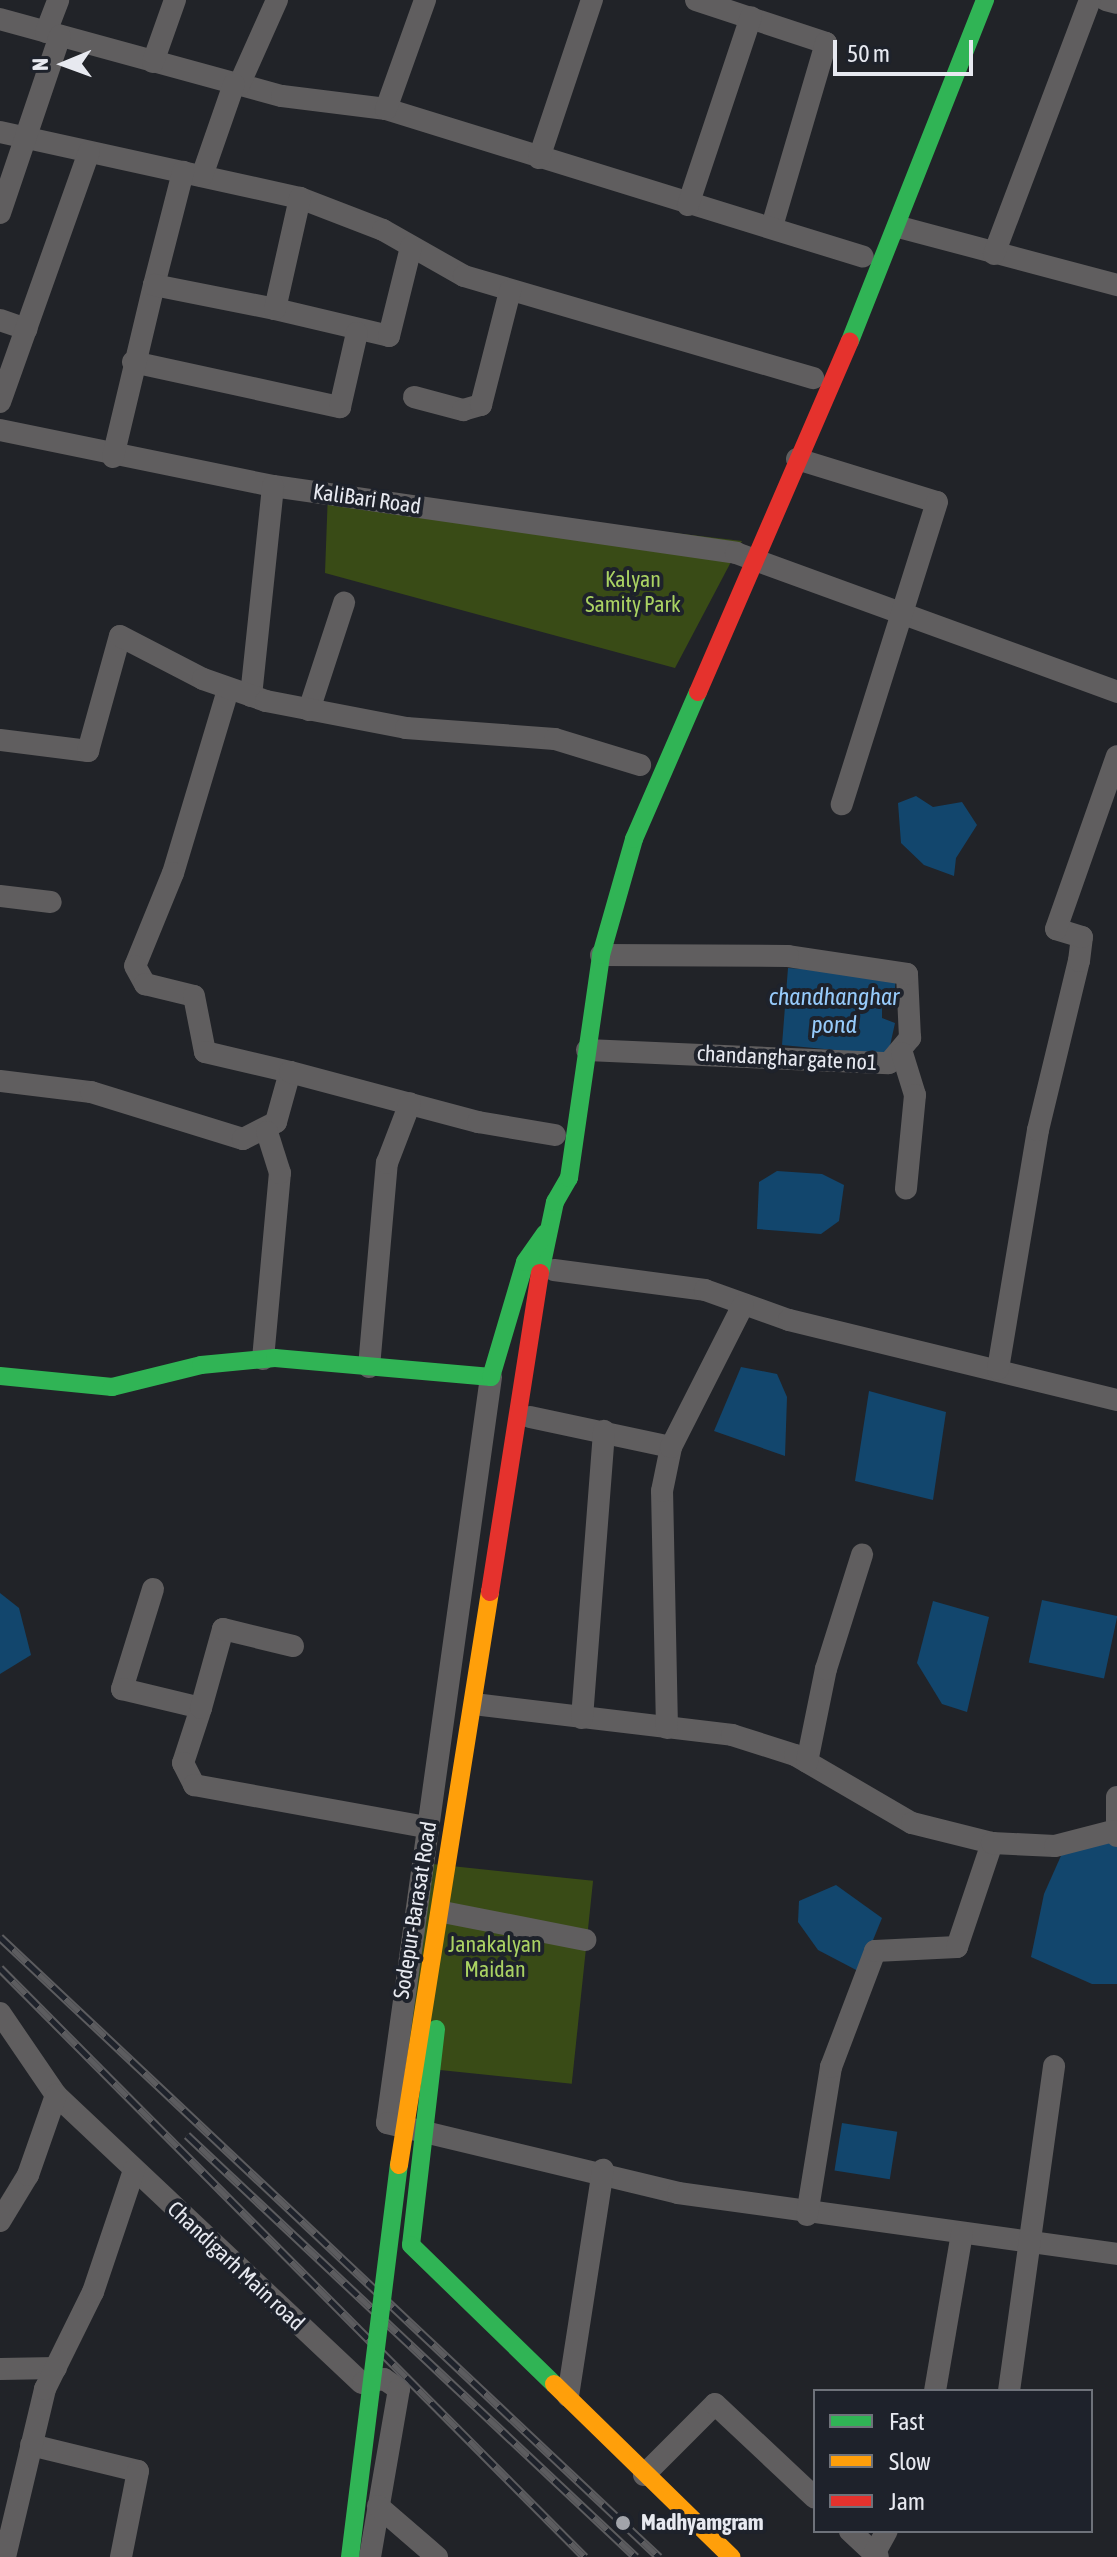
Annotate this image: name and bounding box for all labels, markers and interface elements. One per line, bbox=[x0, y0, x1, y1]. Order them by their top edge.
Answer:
north arrow bbox=[24, 24, 104, 104]
scale bar bbox=[837, 24, 977, 74]
text: 50 m bbox=[847, 40, 890, 67]
text: N bbox=[27, 58, 53, 71]
street label: KaliBari Road bbox=[311, 478, 423, 520]
park label: Kalyan Samity Park bbox=[585, 566, 681, 618]
water label: chandhanghar pond bbox=[769, 983, 899, 1039]
street label: chandanghar gate no1 bbox=[696, 1040, 878, 1076]
street label: Sodepur-Barasat Road bbox=[388, 1819, 442, 2001]
park label: Janakalyan Maidan bbox=[448, 1931, 542, 1982]
street label: Chandigarh Main road bbox=[162, 2196, 310, 2336]
legend bbox=[813, 2389, 1093, 2533]
text: Fast bbox=[889, 2408, 925, 2435]
text: Slow bbox=[889, 2448, 931, 2475]
text: Jam bbox=[889, 2488, 925, 2515]
place label: Madhyamgram bbox=[641, 2510, 764, 2536]
marker: Madhyamgram bbox=[612, 2512, 634, 2534]

